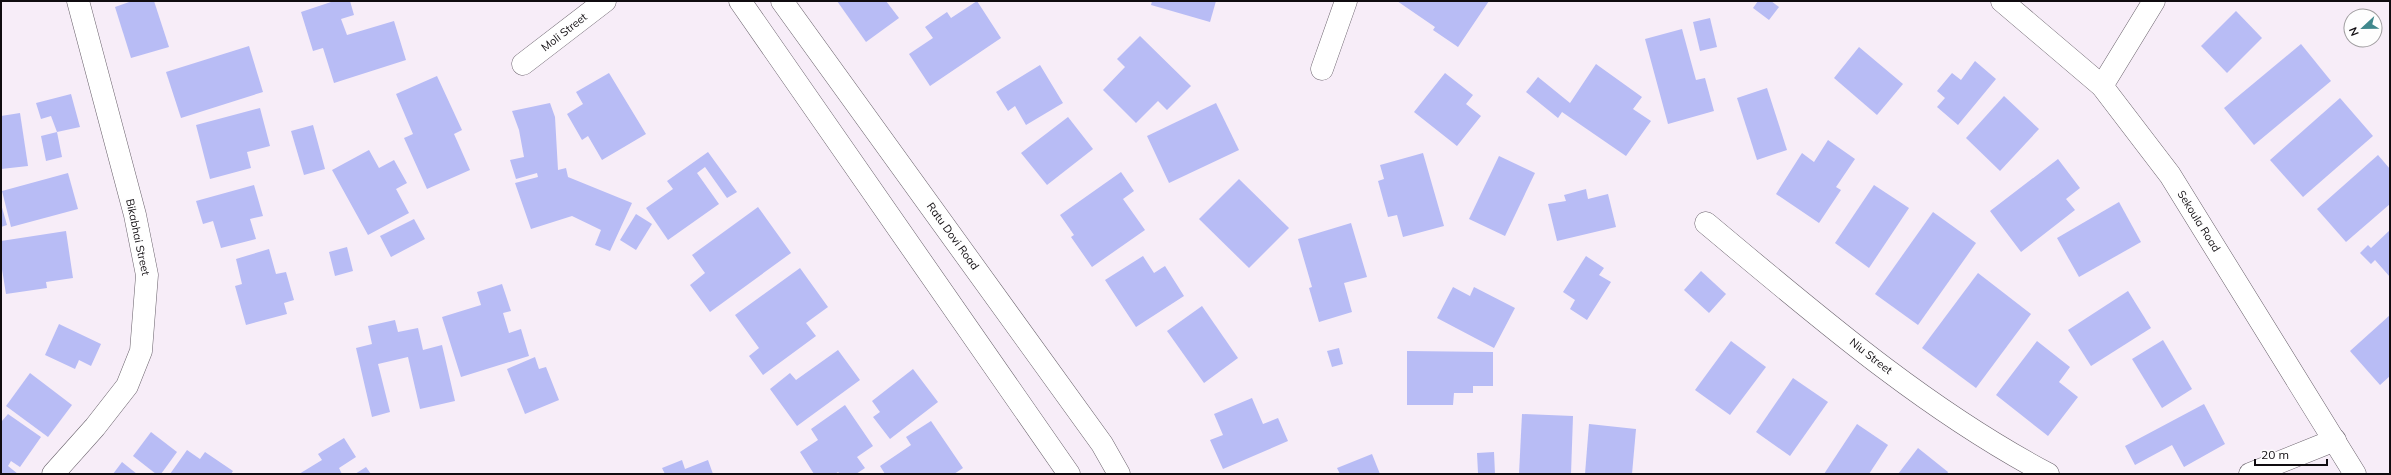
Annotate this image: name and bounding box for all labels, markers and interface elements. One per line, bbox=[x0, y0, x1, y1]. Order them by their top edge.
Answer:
north arrow bbox=[2343, 8, 2383, 48]
street label: Moli Street bbox=[538, 10, 590, 54]
text: N bbox=[2346, 25, 2362, 38]
street label: Sekoula Road bbox=[2175, 188, 2223, 254]
street label: Bikabhai Street bbox=[123, 197, 153, 277]
street label: Ratu Dovi Road bbox=[924, 200, 982, 272]
street label: Niu Street bbox=[1847, 335, 1895, 377]
scale bar bbox=[2255, 441, 2327, 467]
text: 20 m bbox=[2261, 447, 2289, 462]

